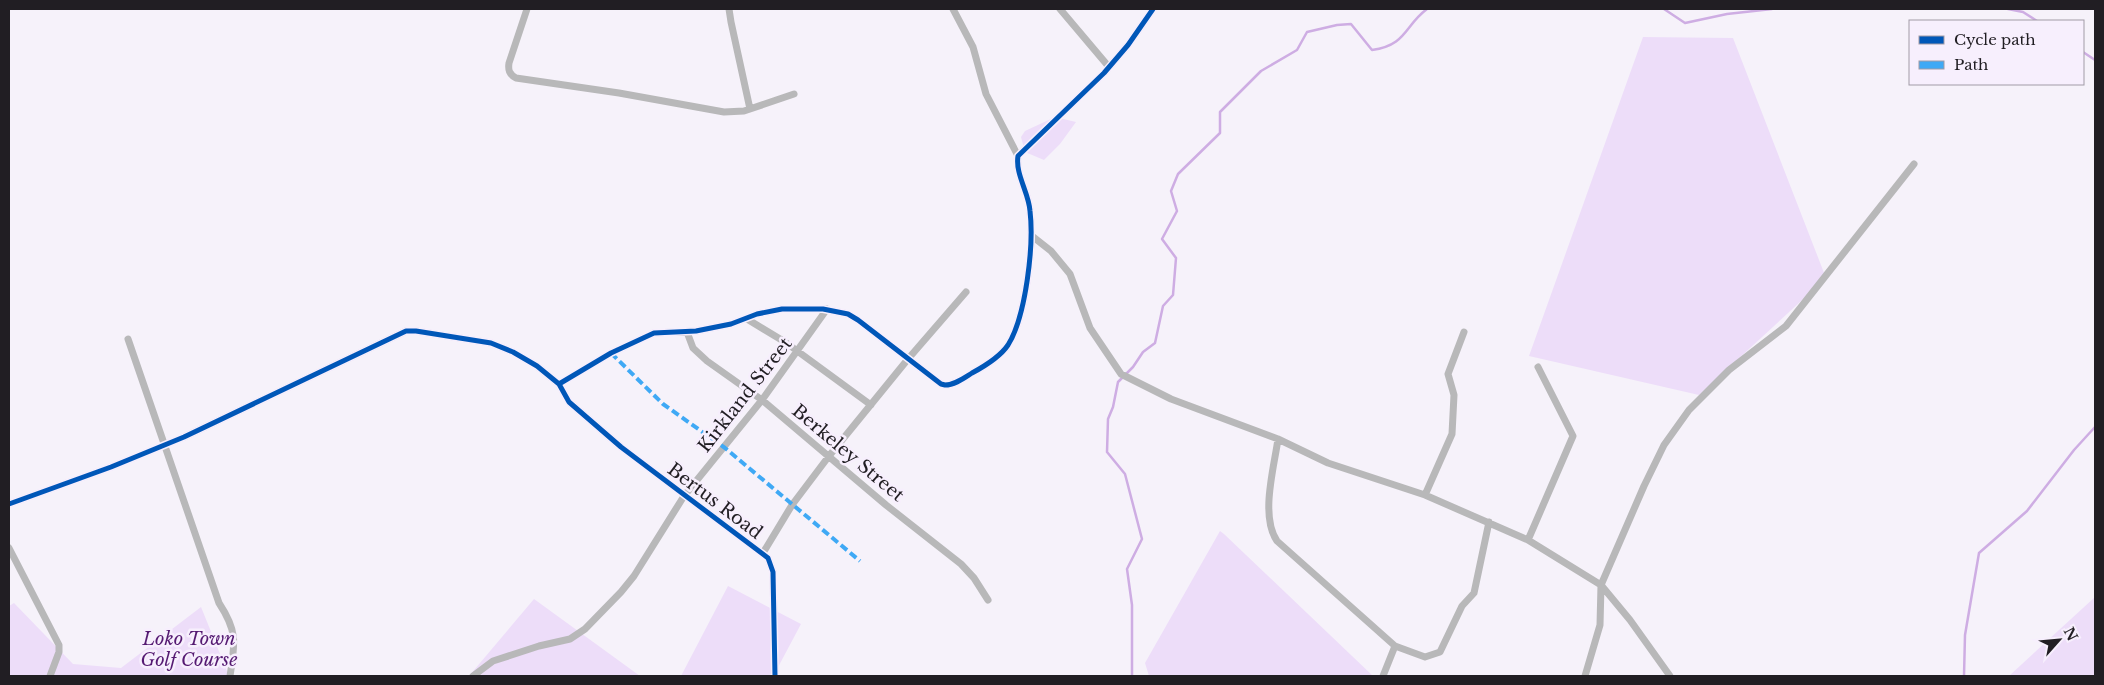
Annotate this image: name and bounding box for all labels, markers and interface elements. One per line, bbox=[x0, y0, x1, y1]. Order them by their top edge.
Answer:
legend bbox=[1909, 20, 2084, 85]
text: Cycle path bbox=[1954, 30, 2036, 49]
text: Path bbox=[1954, 55, 1988, 74]
street label: Kirkland Street bbox=[693, 333, 797, 457]
street label: Berkeley Street bbox=[787, 400, 909, 506]
street label: Bertus Road bbox=[663, 458, 767, 544]
north arrow bbox=[2034, 615, 2084, 665]
text: N bbox=[2060, 624, 2082, 644]
park label: Loko Town Golf Course bbox=[141, 628, 237, 671]

